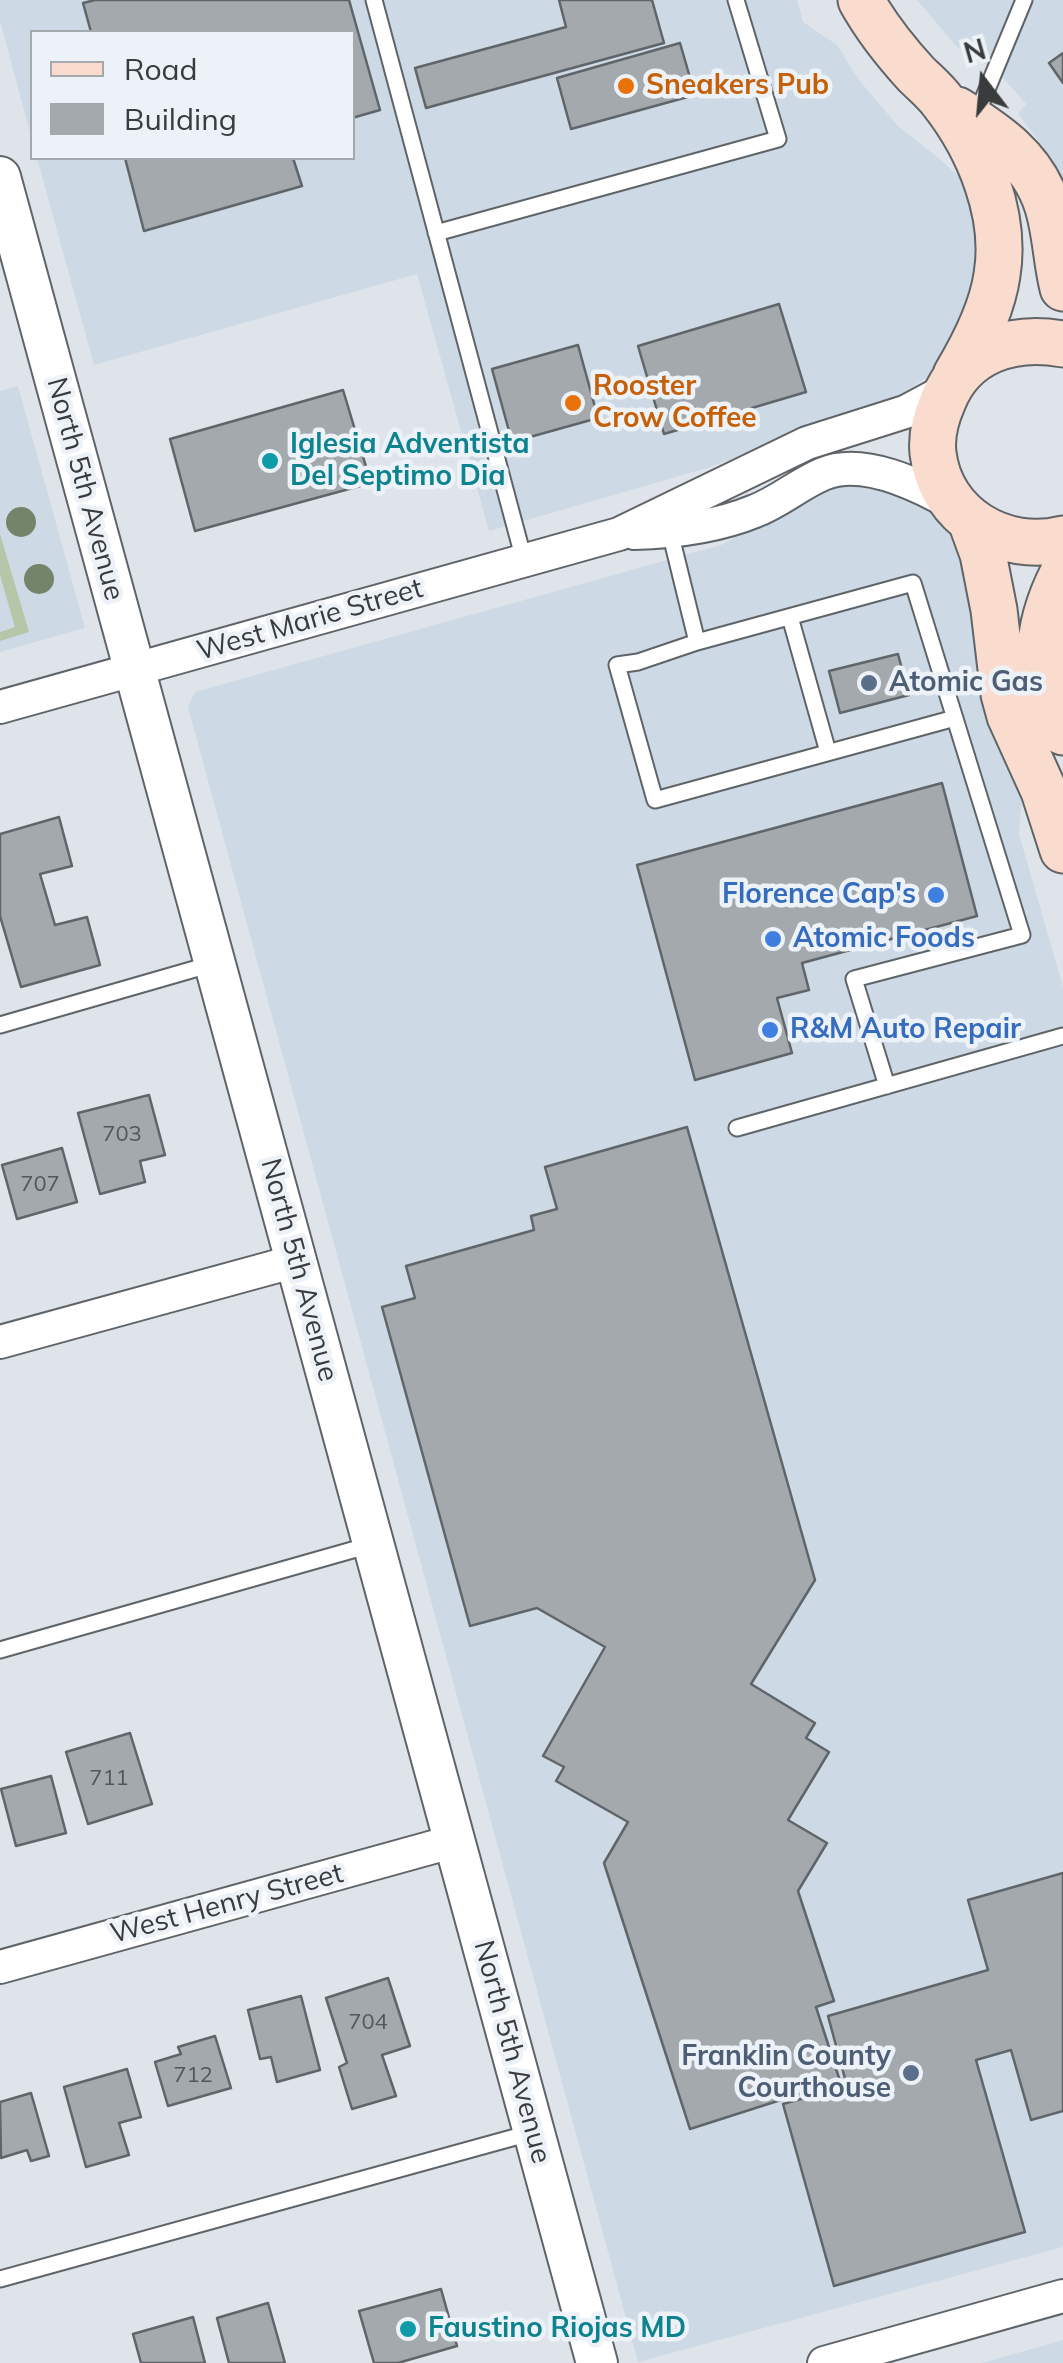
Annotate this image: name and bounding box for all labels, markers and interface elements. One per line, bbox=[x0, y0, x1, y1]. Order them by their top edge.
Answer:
legend bbox=[30, 30, 355, 160]
north arrow bbox=[933, 30, 1033, 130]
text: N bbox=[960, 31, 990, 70]
text: Road bbox=[124, 50, 198, 88]
place label: Sneakers Pub bbox=[646, 69, 829, 103]
marker: Sneakers Pub bbox=[615, 75, 637, 97]
text: Building bbox=[124, 100, 237, 138]
place label: Rooster Crow Coffee bbox=[593, 370, 757, 436]
street label: North 5th Avenue bbox=[39, 374, 131, 604]
marker: Rooster Crow Coffee bbox=[562, 392, 584, 414]
place label: Iglesia Adventista Del Septimo Dia bbox=[290, 428, 530, 494]
marker: Iglesia Adventista Del Septimo Dia bbox=[259, 450, 281, 472]
street label: West Marie Street bbox=[193, 572, 427, 668]
place label: Atomic Gas bbox=[889, 666, 1043, 700]
marker: Atomic Gas bbox=[858, 672, 880, 694]
place label: Florence Cap's bbox=[722, 878, 916, 912]
marker: Florence Cap's bbox=[925, 884, 947, 906]
place label: Atomic Foods bbox=[793, 922, 975, 956]
marker: Atomic Foods bbox=[762, 928, 784, 950]
place label: R&M Auto Repair bbox=[790, 1013, 1021, 1047]
marker: R&M Auto Repair bbox=[759, 1019, 781, 1041]
house number: 703 bbox=[102, 1121, 142, 1147]
street label: North 5th Avenue bbox=[253, 1155, 345, 1385]
house number: 707 bbox=[20, 1171, 60, 1197]
house number: 711 bbox=[89, 1765, 129, 1791]
street label: West Henry Street bbox=[107, 1857, 347, 1951]
street label: North 5th Avenue bbox=[466, 1937, 558, 2167]
house number: 704 bbox=[348, 2009, 388, 2035]
place label: Franklin County Courthouse bbox=[681, 2040, 891, 2106]
house number: 712 bbox=[173, 2062, 213, 2088]
marker: Franklin County Courthouse bbox=[900, 2062, 922, 2084]
place label: Faustino Riojas MD bbox=[428, 2312, 686, 2346]
marker: Faustino Riojas MD bbox=[397, 2318, 419, 2340]

